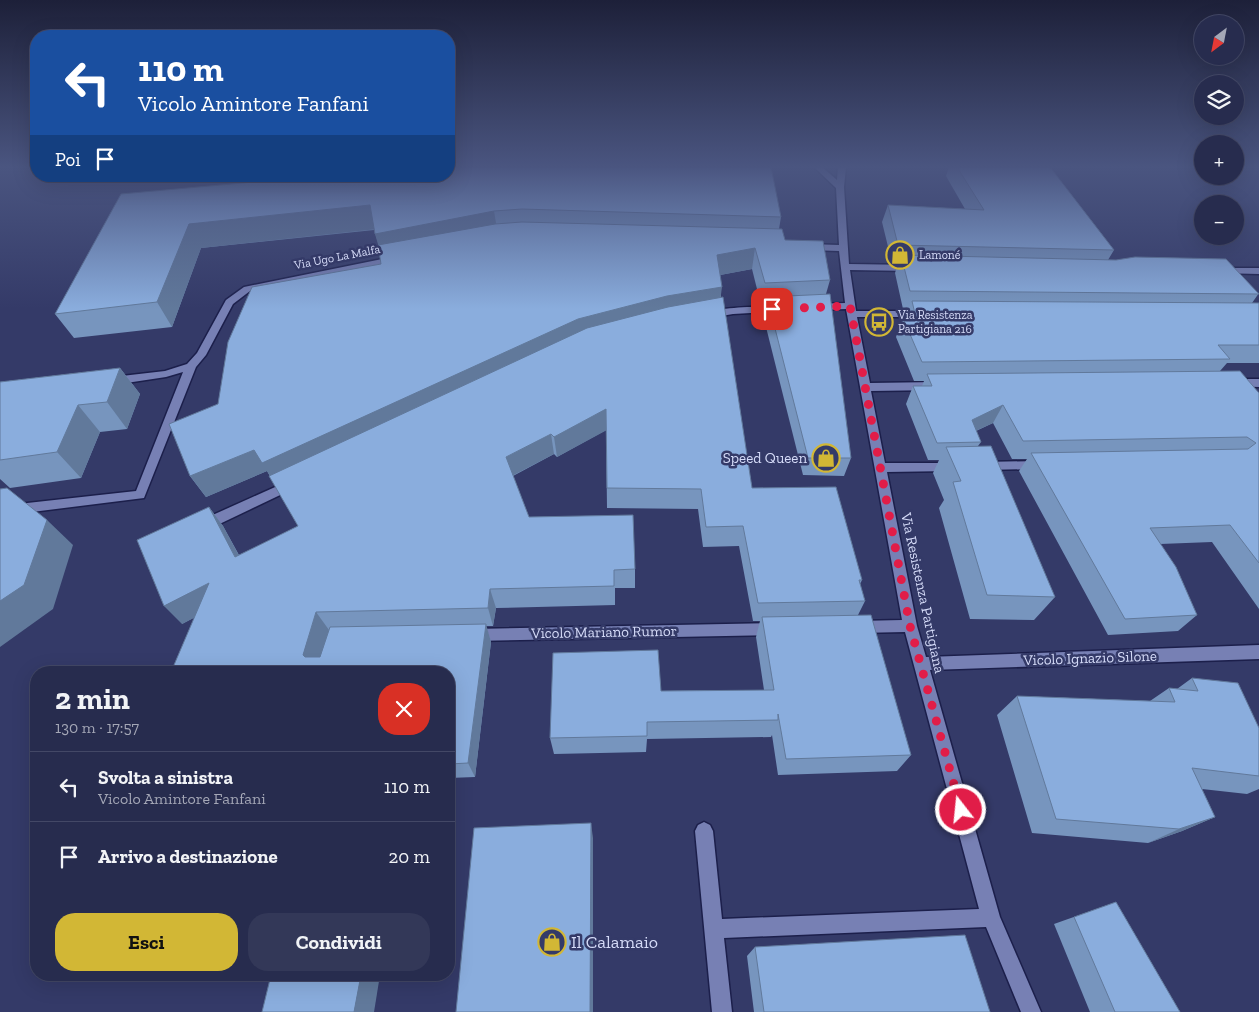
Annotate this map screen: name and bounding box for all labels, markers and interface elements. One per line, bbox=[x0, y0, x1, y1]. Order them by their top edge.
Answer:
north arrow bbox=[1194, 15, 1244, 65]
map controls bbox=[1194, 15, 1244, 245]
text: 110 m bbox=[138, 48, 224, 90]
icon: left bbox=[55, 50, 120, 115]
button: layers bbox=[1194, 75, 1244, 125]
text: Vicolo Amintore Fanfani bbox=[138, 90, 369, 117]
button: + bbox=[1194, 135, 1244, 185]
icon: arrive bbox=[91, 145, 119, 173]
text: Poi bbox=[55, 148, 81, 171]
button: − bbox=[1194, 195, 1244, 245]
shop icon: Lamoné bbox=[885, 240, 915, 270]
street label: Via Ugo La Malfa bbox=[292, 242, 381, 272]
place label: Lamoné bbox=[919, 248, 961, 262]
pin bbox=[751, 288, 793, 330]
icon: arrive bbox=[758, 295, 786, 323]
bus stop icon: Via Resistenza Partigiana 216 bbox=[864, 307, 894, 337]
place label: Via Resistenza Partigiana 216 bbox=[897, 308, 973, 336]
shop icon: Speed Queen bbox=[811, 443, 841, 473]
place label: Speed Queen bbox=[723, 449, 807, 467]
street label: Via Resistenza Partigiana bbox=[897, 510, 949, 675]
street label: Vicolo Mariano Rumor bbox=[530, 622, 677, 642]
street label: Vicolo Ignazio Silone bbox=[1022, 647, 1157, 669]
text: 2 min bbox=[55, 681, 130, 717]
button: close bbox=[378, 683, 430, 735]
text: 130 m · 17:57 bbox=[55, 718, 139, 737]
text: Svolta a sinistra bbox=[98, 766, 233, 789]
icon: left bbox=[55, 773, 83, 801]
text: 110 m bbox=[384, 775, 430, 798]
position arrow bbox=[934, 783, 986, 835]
text: Vicolo Amintore Fanfani bbox=[98, 789, 266, 808]
icon: arrive bbox=[55, 843, 83, 871]
text: Arrivo a destinazione bbox=[98, 845, 278, 868]
text: 20 m bbox=[389, 845, 430, 868]
button: Esci bbox=[55, 913, 238, 971]
button: Condividi bbox=[248, 913, 430, 971]
shop icon: Il Calamaio bbox=[537, 927, 567, 957]
place label: Il Calamaio bbox=[571, 931, 658, 953]

